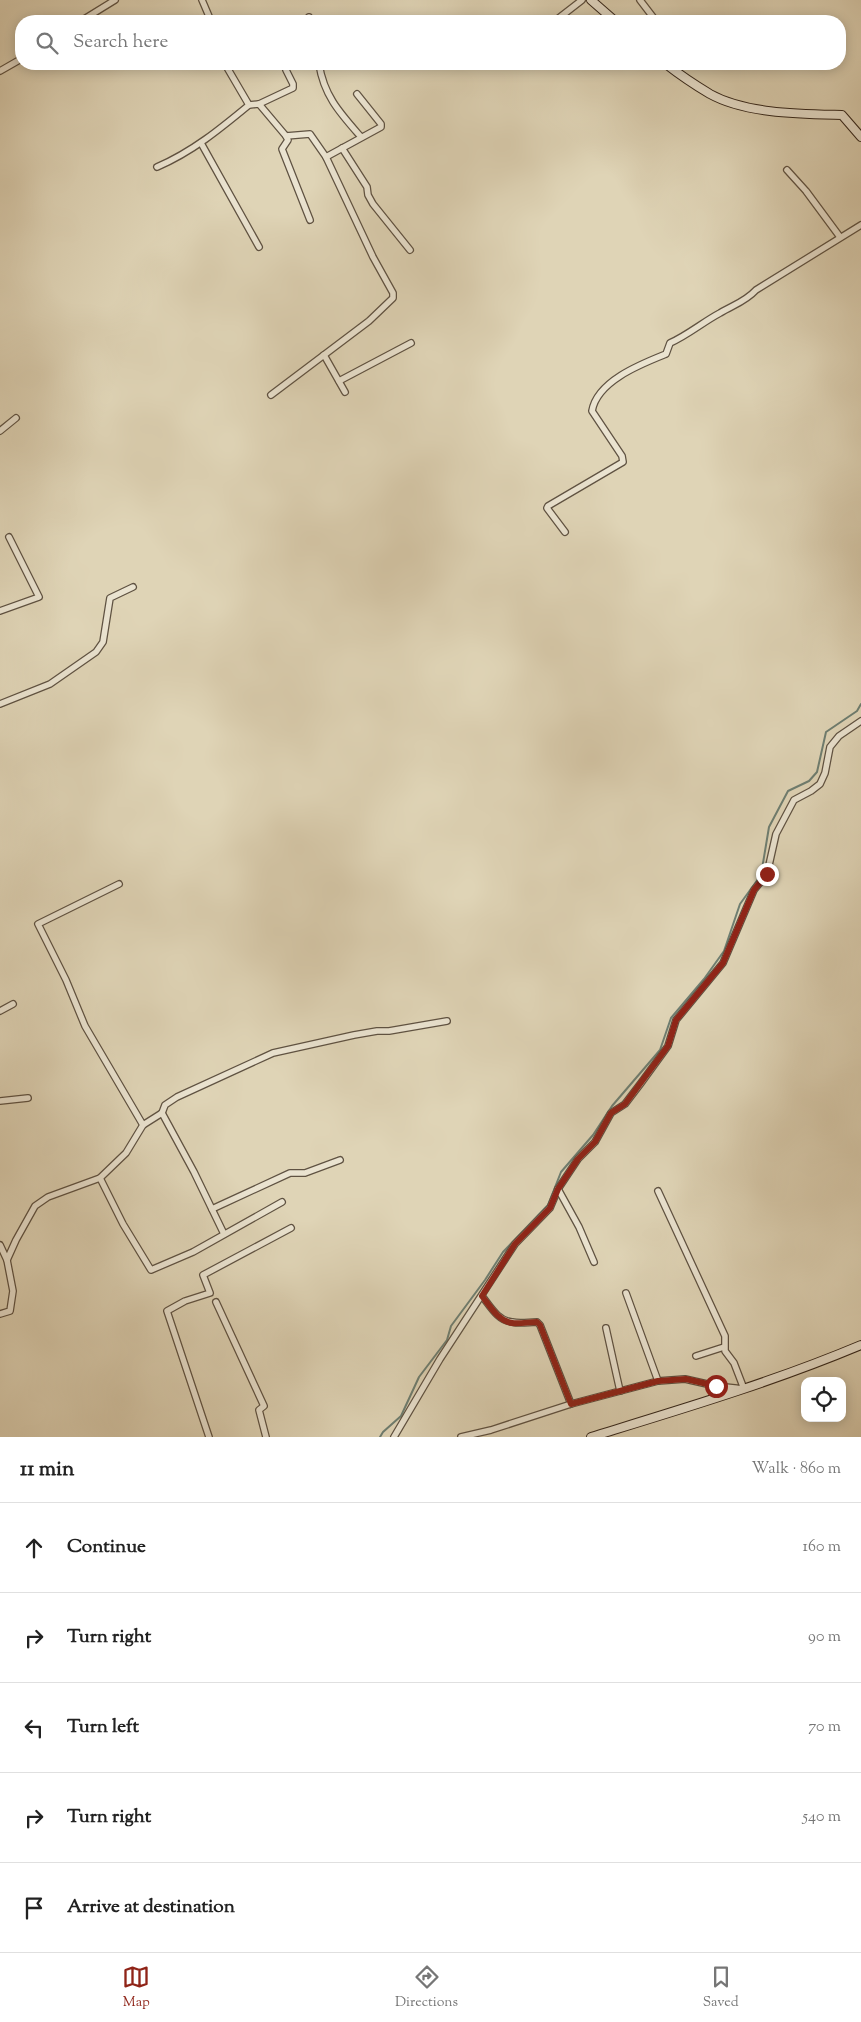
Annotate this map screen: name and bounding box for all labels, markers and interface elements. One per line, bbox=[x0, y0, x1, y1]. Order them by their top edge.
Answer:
search box bbox=[15, 15, 846, 70]
icon: search bbox=[33, 29, 61, 57]
text: Search here bbox=[73, 29, 168, 56]
route end bbox=[756, 863, 779, 886]
route start bbox=[705, 1375, 728, 1398]
map controls bbox=[801, 1377, 846, 1422]
button: locate bbox=[801, 1377, 846, 1422]
text: 11 min bbox=[20, 1455, 75, 1485]
text: Walk · 860 m bbox=[752, 1458, 841, 1481]
icon: ahead bbox=[20, 1534, 48, 1562]
text: Continue bbox=[67, 1534, 146, 1561]
text: 160 m bbox=[803, 1536, 841, 1559]
icon: right bbox=[20, 1624, 48, 1652]
text: Turn right bbox=[67, 1624, 151, 1651]
text: 90 m bbox=[808, 1626, 841, 1649]
icon: left bbox=[20, 1714, 48, 1742]
text: Turn left bbox=[67, 1714, 139, 1741]
text: 70 m bbox=[808, 1716, 841, 1739]
icon: right bbox=[20, 1804, 48, 1832]
text: Turn right bbox=[67, 1804, 151, 1831]
text: 540 m bbox=[803, 1806, 841, 1829]
icon: arrive bbox=[20, 1894, 48, 1922]
text: Arrive at destination bbox=[67, 1894, 235, 1921]
tab: Map bbox=[122, 1963, 150, 2013]
tab: Directions bbox=[395, 1963, 458, 2013]
tab: Saved bbox=[703, 1963, 739, 2013]

